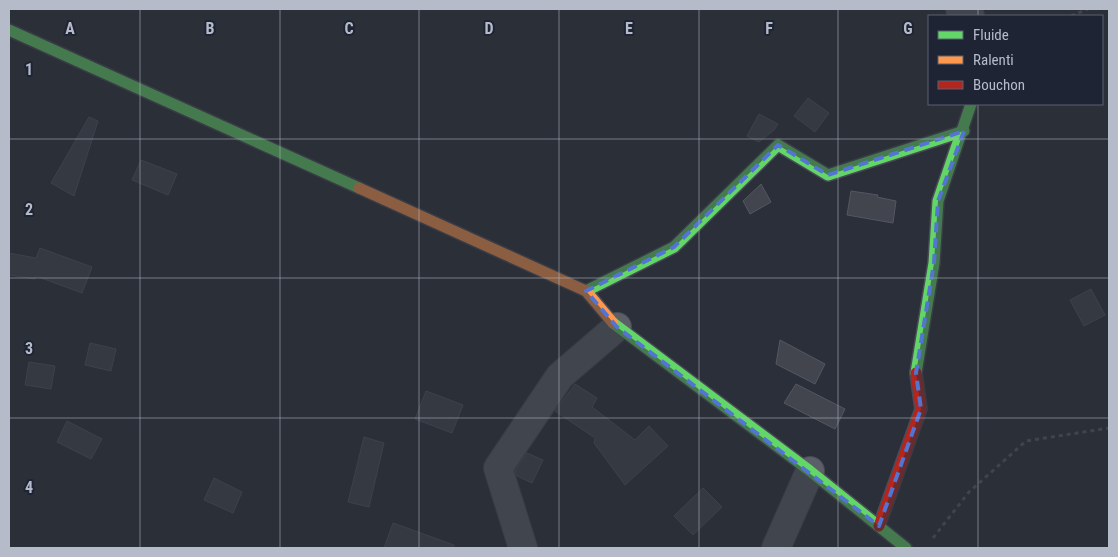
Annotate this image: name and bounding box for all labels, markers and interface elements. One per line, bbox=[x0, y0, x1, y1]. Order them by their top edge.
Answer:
legend bbox=[928, 15, 1103, 105]
text: A bbox=[65, 19, 75, 38]
text: B bbox=[206, 19, 215, 38]
text: C bbox=[344, 19, 354, 38]
text: D bbox=[484, 19, 494, 38]
text: E bbox=[625, 19, 633, 38]
text: F bbox=[765, 19, 773, 38]
text: G bbox=[903, 19, 913, 38]
text: Fluide bbox=[973, 26, 1009, 44]
text: Ralenti bbox=[973, 51, 1014, 69]
text: 1 bbox=[25, 60, 33, 79]
text: Bouchon bbox=[973, 76, 1025, 94]
text: 2 bbox=[25, 200, 33, 219]
text: 3 bbox=[25, 339, 33, 358]
text: 4 bbox=[25, 478, 33, 497]

